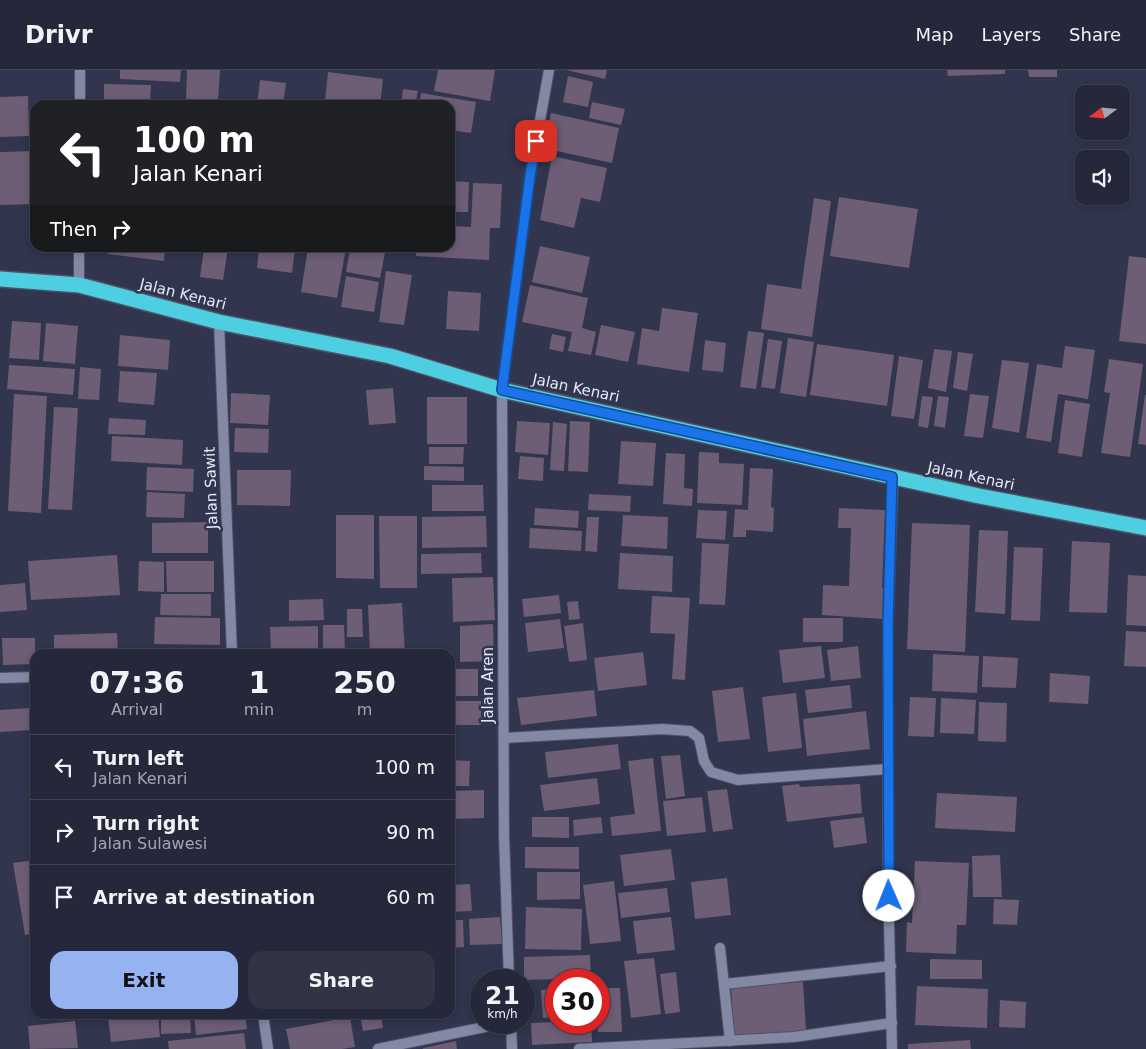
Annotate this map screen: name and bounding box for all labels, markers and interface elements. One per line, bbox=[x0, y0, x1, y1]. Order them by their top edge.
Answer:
text: Drivr bbox=[25, 21, 92, 49]
text: Map bbox=[915, 24, 953, 45]
text: Layers bbox=[981, 24, 1041, 45]
text: Share bbox=[1069, 24, 1121, 45]
north arrow bbox=[1075, 85, 1130, 140]
map controls bbox=[1075, 85, 1130, 205]
icon: left bbox=[50, 120, 115, 185]
text: 100 m bbox=[133, 120, 255, 160]
pin bbox=[515, 120, 557, 162]
icon: arrive bbox=[522, 127, 550, 155]
button: sound bbox=[1075, 150, 1130, 205]
text: Jalan Kenari bbox=[133, 161, 263, 186]
icon: right bbox=[107, 215, 135, 243]
text: Then bbox=[50, 218, 97, 240]
street label: Jalan Kenari bbox=[137, 274, 228, 313]
street label: Jalan Kenari bbox=[530, 370, 621, 406]
street label: Jalan Sawit bbox=[201, 446, 221, 530]
street label: Jalan Kenari bbox=[925, 458, 1016, 494]
street label: Jalan Aren bbox=[479, 647, 497, 724]
text: 07:36 bbox=[89, 665, 185, 700]
text: 1 bbox=[248, 665, 269, 700]
text: 250 bbox=[333, 665, 396, 700]
text: Arrival bbox=[111, 700, 163, 719]
text: min bbox=[244, 700, 274, 719]
text: m bbox=[357, 700, 372, 719]
text: Turn left bbox=[93, 747, 184, 769]
icon: left bbox=[50, 753, 78, 781]
text: 100 m bbox=[374, 756, 435, 778]
text: Jalan Kenari bbox=[93, 769, 188, 788]
text: Turn right bbox=[93, 812, 199, 834]
icon: right bbox=[50, 818, 78, 846]
text: 90 m bbox=[386, 821, 435, 843]
text: Jalan Sulawesi bbox=[93, 834, 207, 853]
position arrow bbox=[862, 869, 914, 921]
icon: arrive bbox=[50, 883, 78, 911]
text: Arrive at destination bbox=[93, 886, 315, 908]
text: 60 m bbox=[386, 886, 435, 908]
button: Exit bbox=[50, 951, 238, 1009]
button: Share bbox=[248, 951, 435, 1009]
speed limit sign: 30 bbox=[545, 969, 610, 1034]
text: 21 bbox=[485, 981, 520, 1010]
text: km/h bbox=[487, 1007, 518, 1021]

